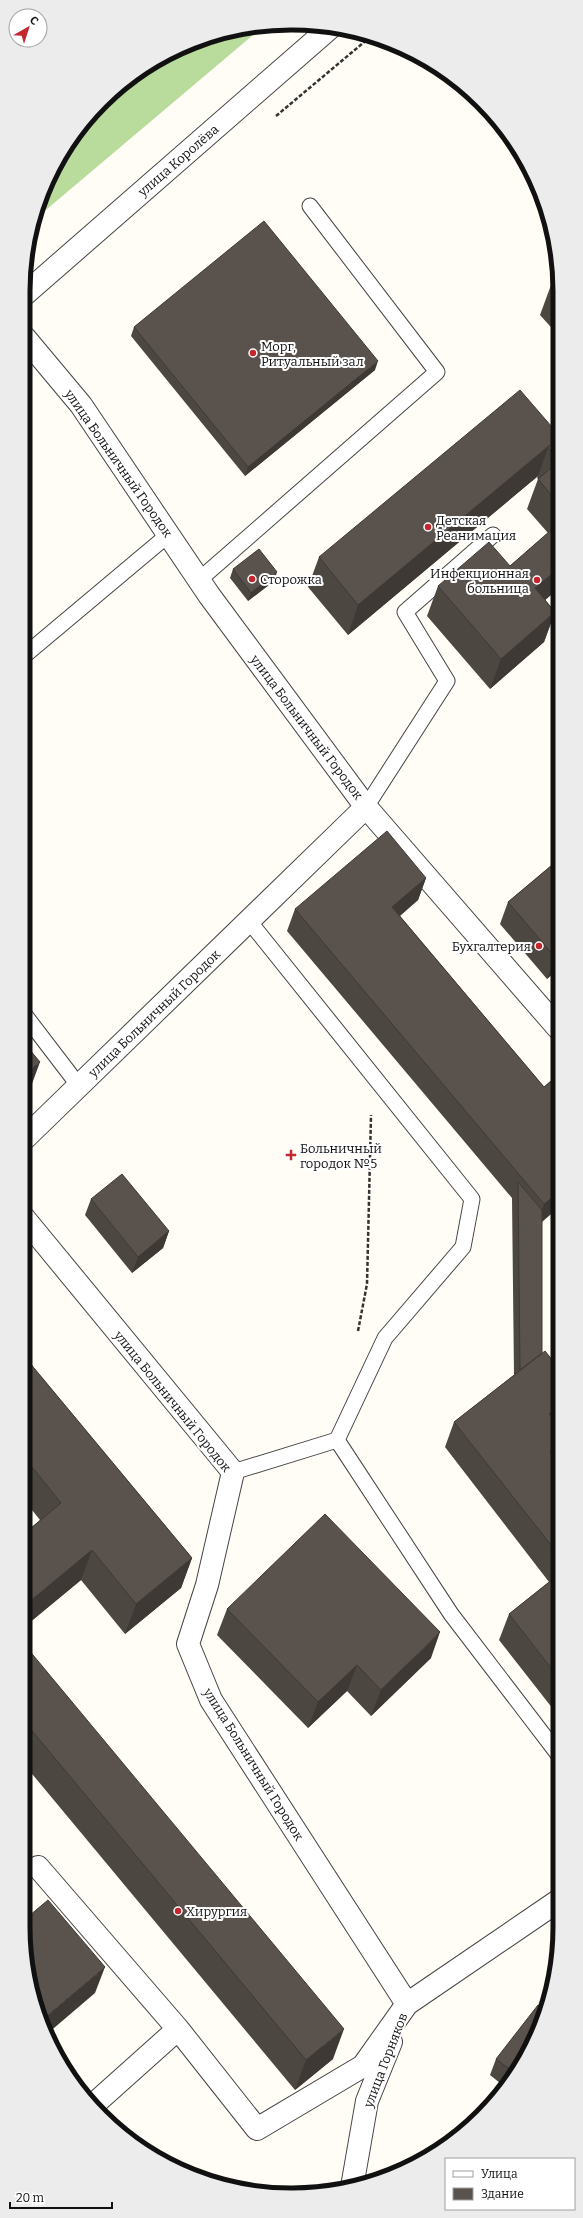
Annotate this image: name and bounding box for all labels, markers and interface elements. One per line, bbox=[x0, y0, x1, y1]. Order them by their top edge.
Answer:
north arrow bbox=[8, 8, 48, 48]
text: С bbox=[27, 13, 41, 28]
street label: улица Королёва bbox=[134, 121, 222, 200]
place label: Морг, Ритуальный зал bbox=[261, 339, 364, 369]
marker: Морг, Ритуальный зал bbox=[248, 348, 258, 358]
street label: улица Больничный Городок bbox=[61, 386, 176, 540]
place label: Детская Реанимация bbox=[436, 513, 516, 543]
marker: Детская Реанимация bbox=[423, 522, 433, 532]
place label: Инфекционная больница bbox=[430, 566, 529, 596]
place label: Сторожка bbox=[260, 572, 322, 587]
marker: Сторожка bbox=[247, 574, 257, 584]
marker: Инфекционная больница bbox=[532, 575, 542, 585]
street label: улица Больничный Городок bbox=[247, 651, 366, 803]
place label: Бухгалтерия bbox=[452, 939, 531, 954]
marker: Бухгалтерия bbox=[534, 941, 544, 951]
street label: улица Больничный Городок bbox=[85, 946, 223, 1081]
place label: Больничный городок №5 bbox=[300, 1141, 382, 1171]
marker: Больничный городок №5 bbox=[285, 1149, 297, 1161]
street label: улица Больничный Городок bbox=[110, 1327, 234, 1475]
street label: улица Больничный Городок bbox=[200, 1684, 307, 1844]
place label: Хирургия bbox=[186, 1904, 247, 1919]
marker: Хирургия bbox=[173, 1906, 183, 1916]
street label: улица Горняков bbox=[360, 2011, 410, 2111]
legend bbox=[445, 2158, 575, 2210]
text: Улица bbox=[481, 2167, 518, 2181]
scale bar bbox=[10, 2184, 112, 2210]
text: Здание bbox=[481, 2187, 524, 2201]
text: 20 m bbox=[16, 2191, 45, 2205]

